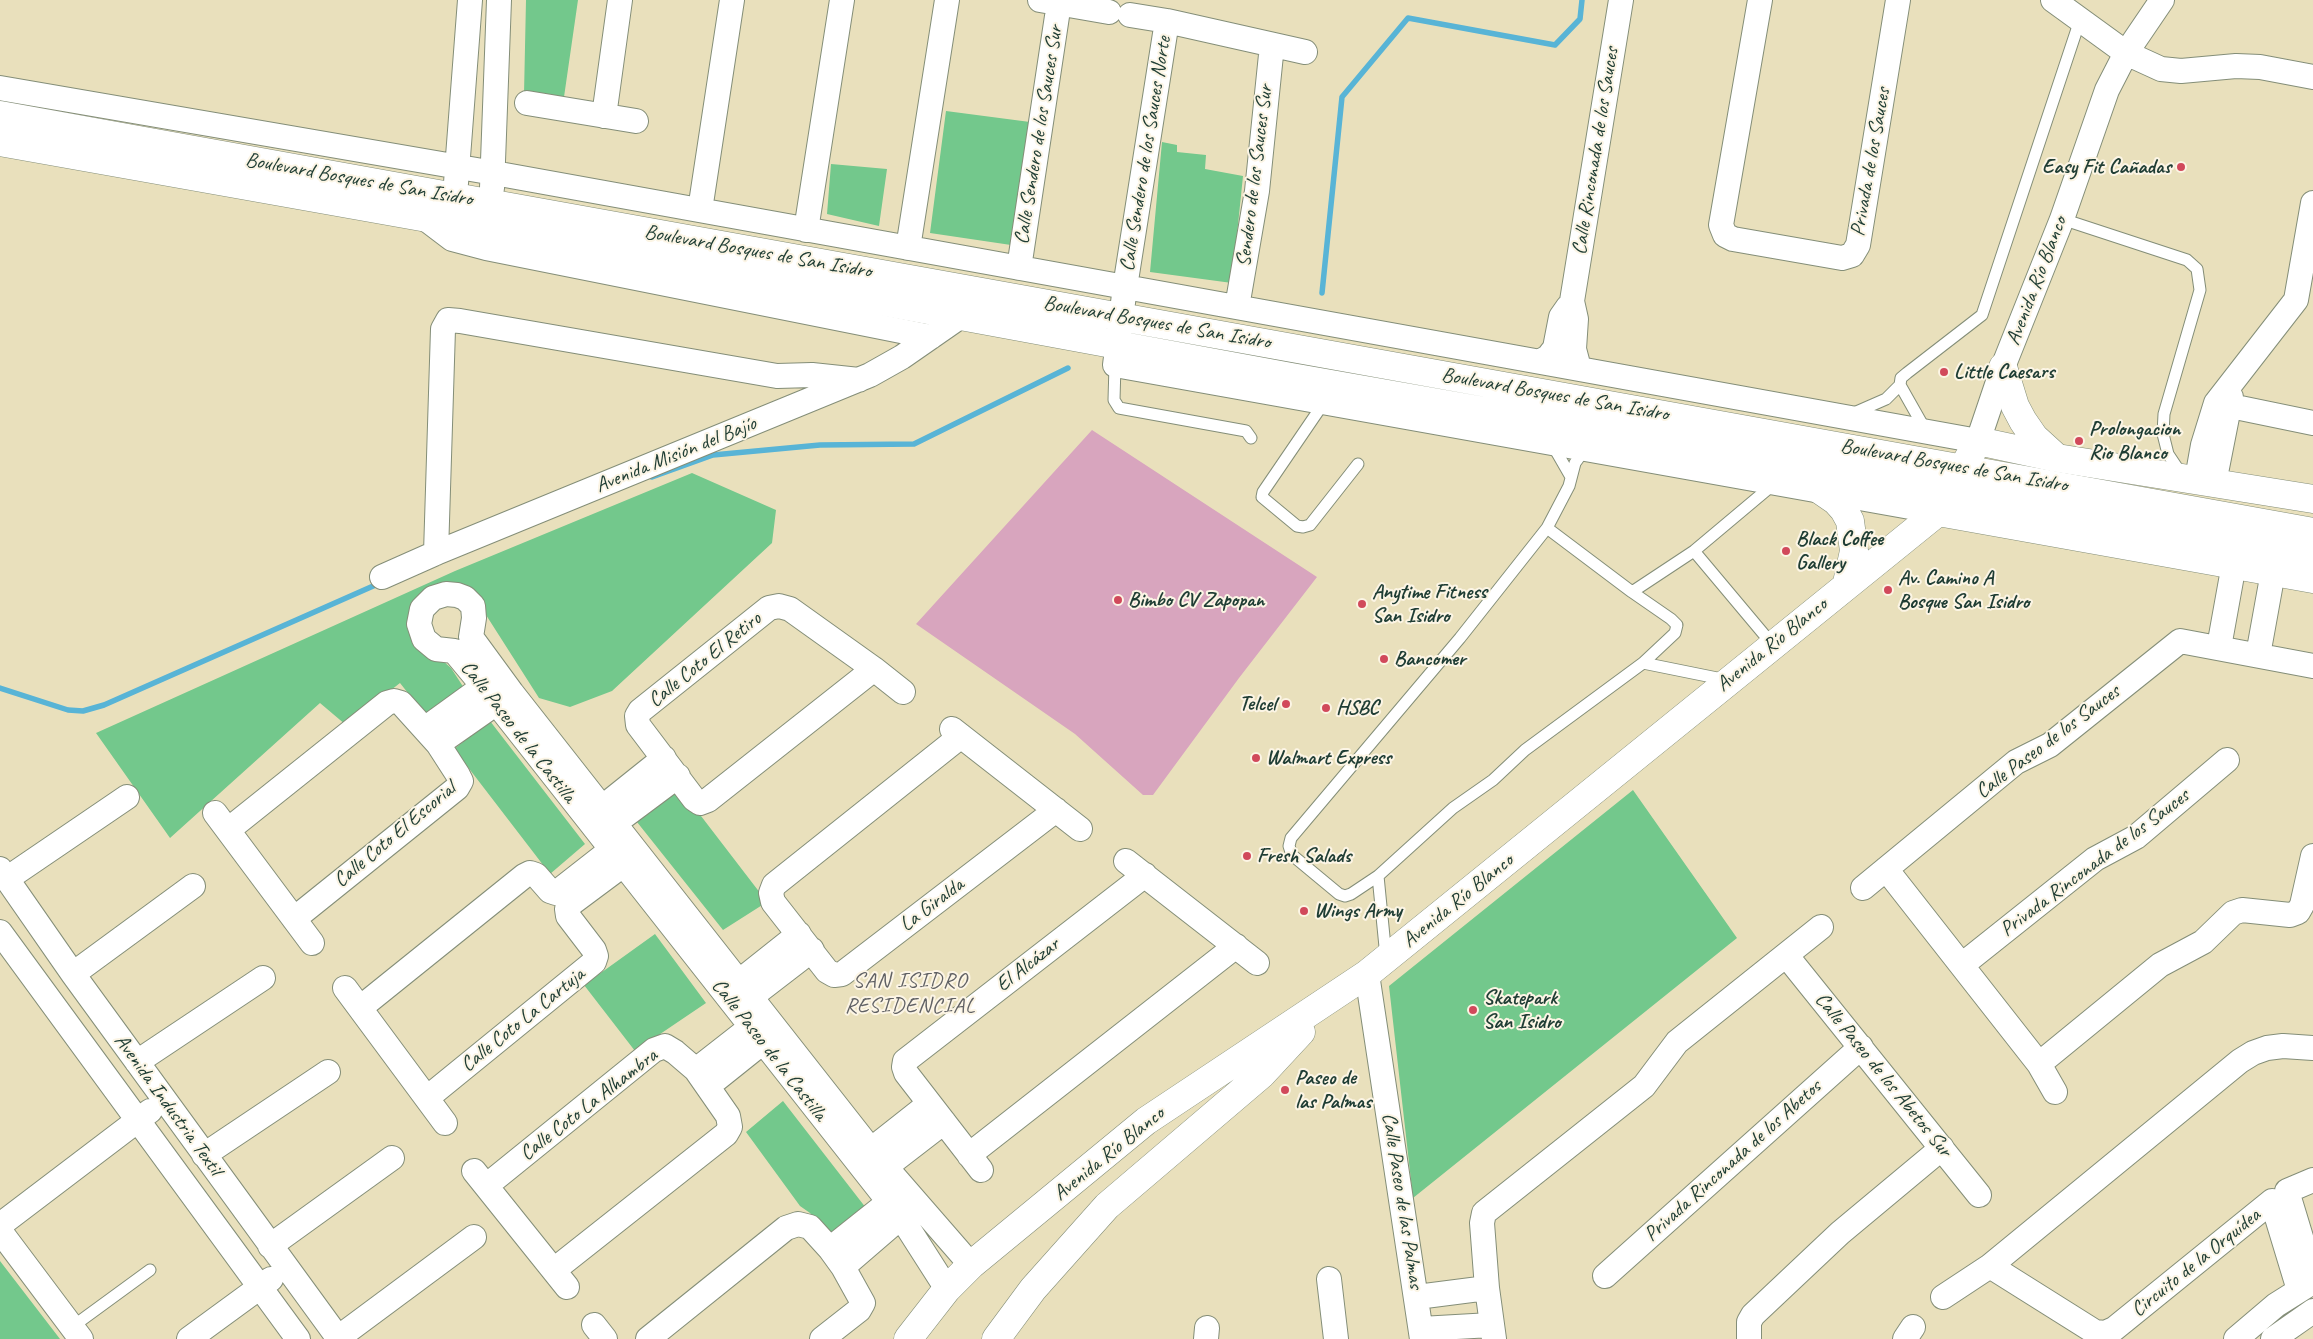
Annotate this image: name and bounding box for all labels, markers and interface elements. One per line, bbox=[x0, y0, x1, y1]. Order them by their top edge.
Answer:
street label: Calle Sendero de los Sauces Sur bbox=[1009, 24, 1069, 246]
street label: Calle Sendero de los Sauces Norte bbox=[1115, 35, 1177, 273]
street label: Calle Rinconada de los Sauces bbox=[1567, 45, 1625, 257]
street label: Sendero de los Sauces Sur bbox=[1231, 84, 1279, 268]
street label: Privada de los Sauces bbox=[1846, 86, 1896, 238]
street label: Boulevard Bosques de San Isidro bbox=[244, 148, 474, 212]
place label: Easy Fit Cañadas bbox=[2042, 154, 2171, 180]
marker: Easy Fit Cañadas bbox=[2175, 161, 2187, 173]
street label: Avenida Río Blanco bbox=[2001, 213, 2073, 349]
street label: Boulevard Bosques de San Isidro bbox=[643, 220, 873, 284]
street label: Boulevard Bosques de San Isidro bbox=[1042, 291, 1272, 355]
place label: Little Caesars bbox=[1954, 359, 2054, 385]
street label: Boulevard Bosques de San Isidro bbox=[1440, 363, 1670, 427]
marker: Little Caesars bbox=[1938, 366, 1950, 378]
street label: Avenida Misión del Bajío bbox=[592, 411, 760, 499]
place label: Prolongacion Rio Blanco bbox=[2089, 416, 2180, 466]
street label: Boulevard Bosques de San Isidro bbox=[1839, 434, 2069, 498]
marker: Prolongacion Rio Blanco bbox=[2073, 435, 2085, 447]
place label: Black Coffee Gallery bbox=[1796, 526, 1883, 576]
marker: Black Coffee Gallery bbox=[1780, 545, 1792, 557]
place label: Av. Camino A Bosque San Isidro bbox=[1898, 565, 2029, 615]
place label: Anytime Fitness San Isidro bbox=[1372, 579, 1487, 629]
marker: Av. Camino A Bosque San Isidro bbox=[1882, 584, 1894, 596]
place label: Bimbo CV Zapopan bbox=[1128, 587, 1264, 613]
street label: Avenida Río Blanco bbox=[1711, 592, 1833, 698]
marker: Bimbo CV Zapopan bbox=[1112, 594, 1124, 606]
marker: Anytime Fitness San Isidro bbox=[1356, 598, 1368, 610]
street label: Calle Coto El Retiro bbox=[643, 607, 767, 713]
place label: Bancomer bbox=[1394, 646, 1466, 672]
marker: Bancomer bbox=[1378, 653, 1390, 665]
street label: Calle Paseo de la Castilla bbox=[455, 656, 581, 808]
street label: Calle Paseo de los Sauces bbox=[1971, 679, 2125, 805]
place label: Telcel bbox=[1239, 691, 1276, 717]
place label: HSBC bbox=[1336, 695, 1379, 721]
marker: Telcel bbox=[1280, 698, 1292, 710]
marker: HSBC bbox=[1320, 702, 1332, 714]
place label: Walmart Express bbox=[1266, 745, 1391, 771]
marker: Walmart Express bbox=[1250, 752, 1262, 764]
street label: Calle Coto El Escorial bbox=[329, 777, 461, 893]
street label: Privada Rinconada de los Sauces bbox=[1995, 784, 2195, 942]
place label: Fresh Salads bbox=[1257, 843, 1351, 869]
street label: Avenida Río Blanco bbox=[1397, 848, 1519, 954]
marker: Fresh Salads bbox=[1241, 850, 1253, 862]
street label: La Giralda bbox=[895, 873, 969, 937]
place label: Wings Army bbox=[1314, 898, 1402, 924]
marker: Wings Army bbox=[1298, 905, 1310, 917]
street label: El Alcázar bbox=[991, 932, 1065, 998]
street label: Calle Coto La Cartuja bbox=[456, 962, 590, 1078]
district label: SAN ISIDRO RESIDENCIAL bbox=[844, 968, 976, 1019]
street label: Calle Paseo de la Castilla bbox=[706, 974, 832, 1126]
place label: Skatepark San Isidro bbox=[1483, 985, 1561, 1035]
street label: Calle Paseo de los Abetos Sur bbox=[1809, 988, 1957, 1162]
marker: Skatepark San Isidro bbox=[1467, 1004, 1479, 1016]
street label: Avenida Industria Textil bbox=[108, 1029, 228, 1181]
street label: Calle Coto La Alhambra bbox=[515, 1043, 663, 1167]
place label: Paseo de las Palmas bbox=[1295, 1065, 1371, 1115]
street label: Privada Rinconada de los Abetos bbox=[1639, 1075, 1827, 1247]
marker: Paseo de las Palmas bbox=[1279, 1084, 1291, 1096]
street label: Avenida Río Blanco bbox=[1048, 1101, 1170, 1207]
street label: Calle Paseo de las Palmas bbox=[1376, 1111, 1428, 1291]
street label: Circuito de la Orquídea bbox=[2126, 1203, 2266, 1323]

